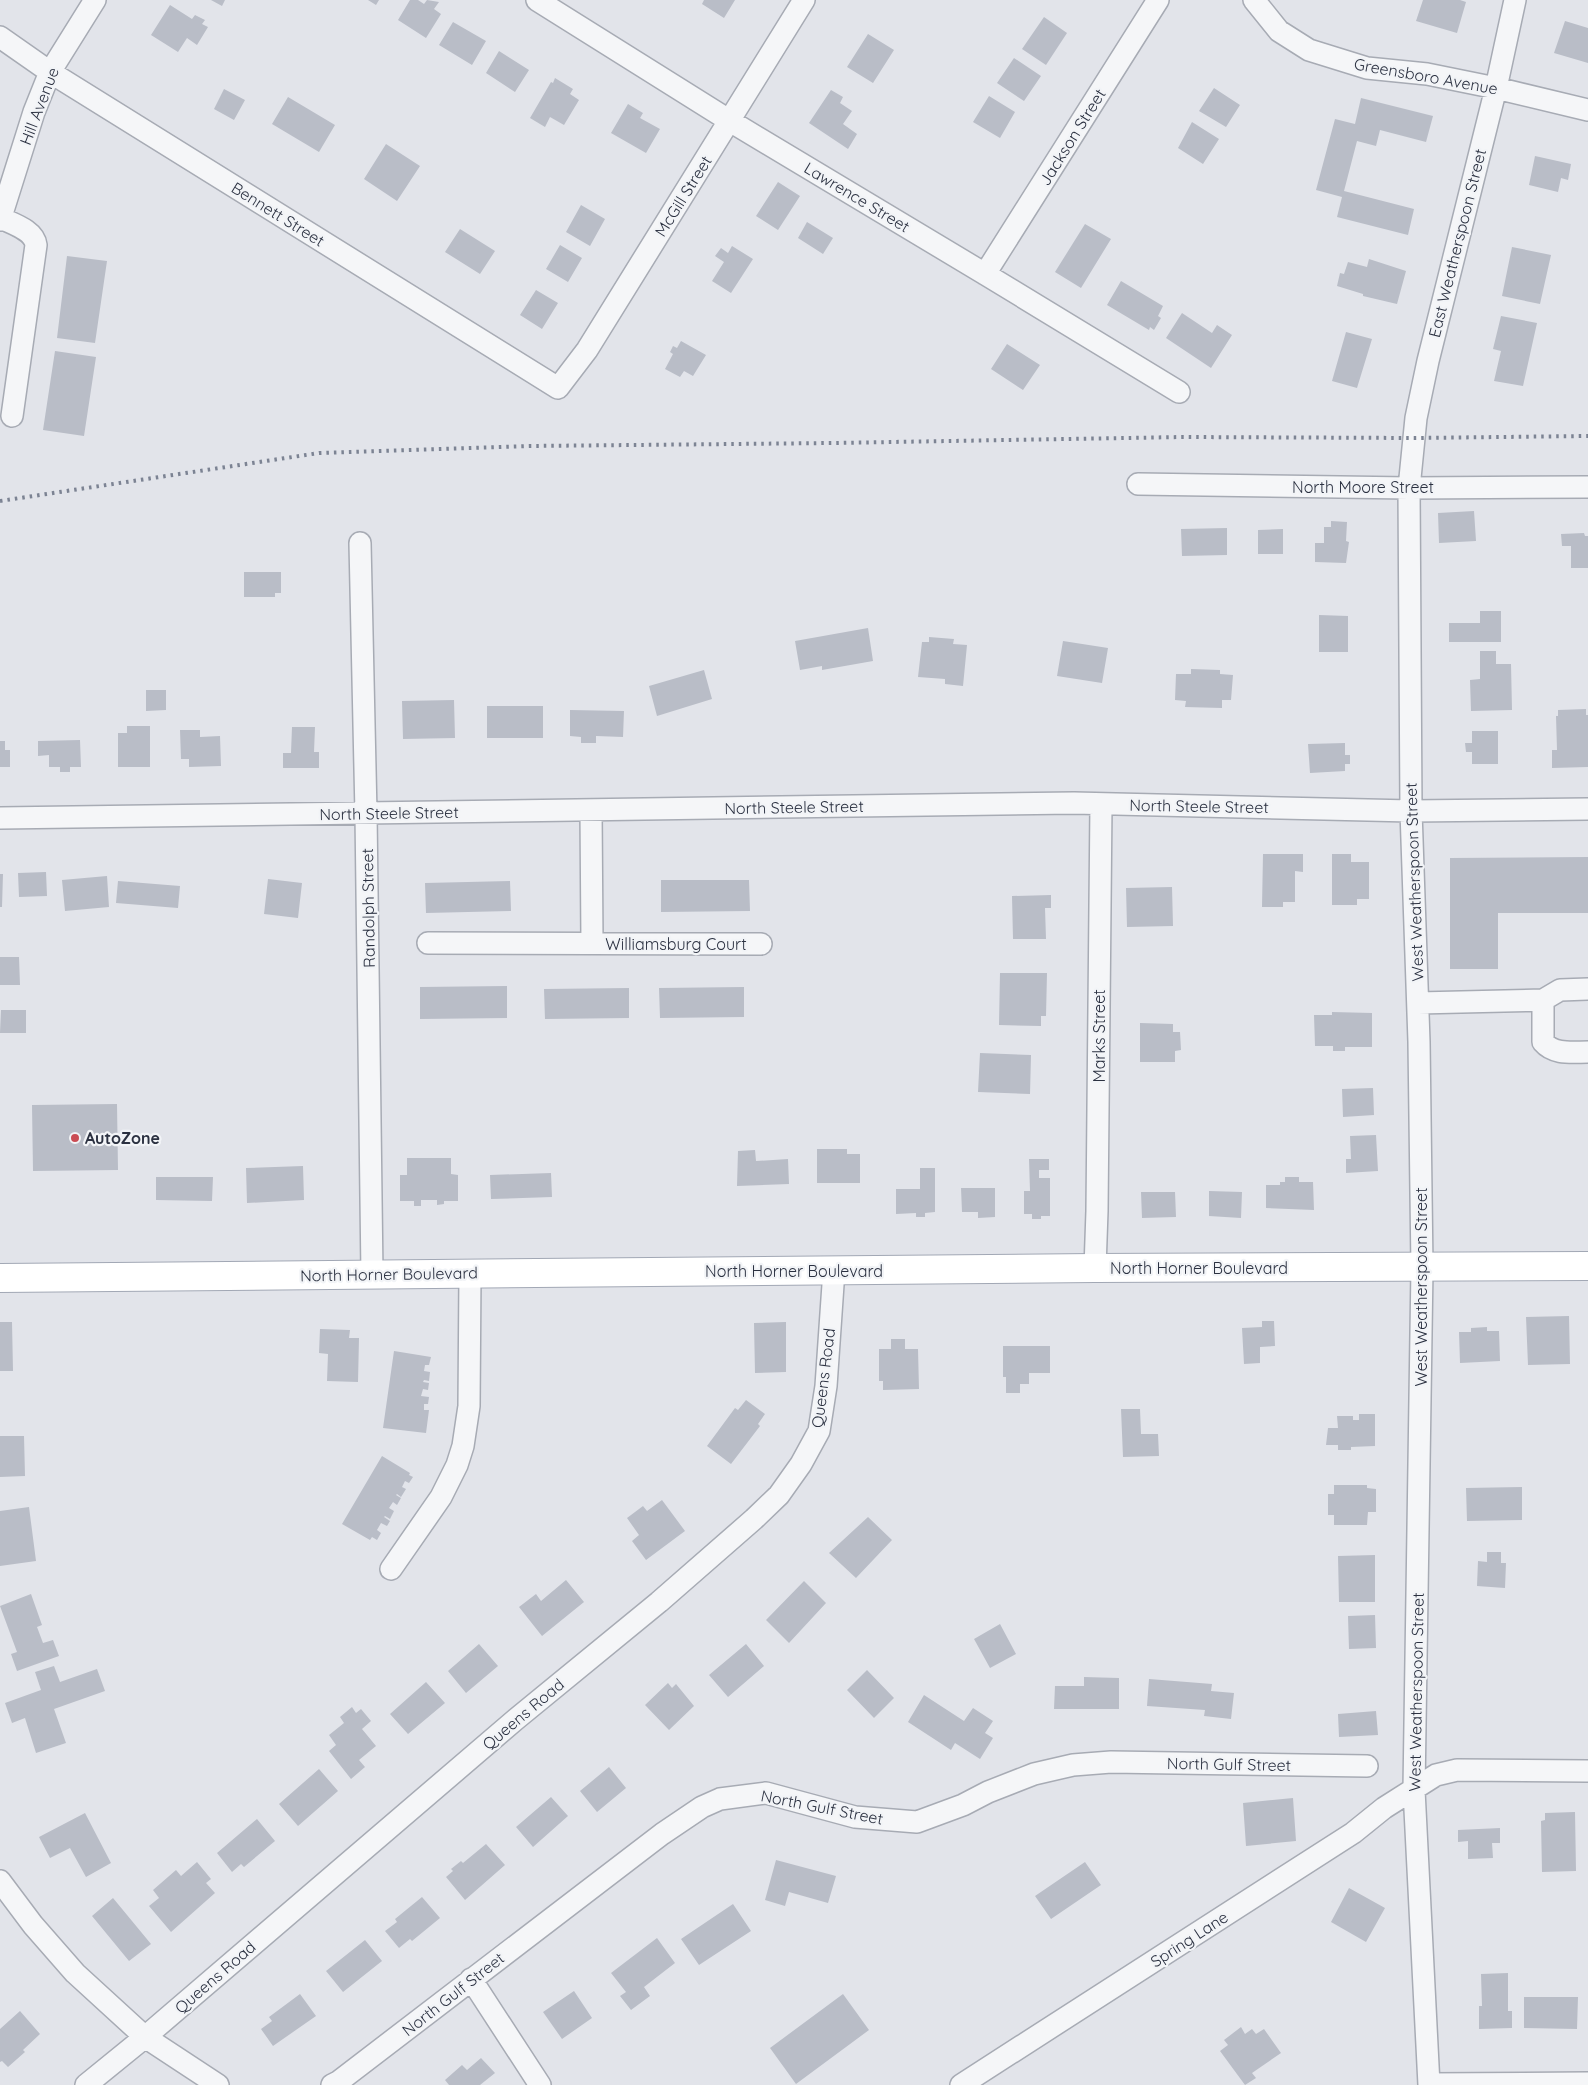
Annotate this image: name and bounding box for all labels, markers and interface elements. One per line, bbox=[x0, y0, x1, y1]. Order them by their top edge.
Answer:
street label: Greensboro Avenue bbox=[1353, 54, 1499, 98]
street label: Hill Avenue bbox=[15, 64, 63, 148]
street label: Jackson Street bbox=[1034, 85, 1110, 189]
street label: East Weatherspoon Street bbox=[1424, 147, 1490, 339]
street label: McGill Street bbox=[650, 152, 716, 240]
street label: Lawrence Street bbox=[801, 158, 913, 236]
street label: Bennett Street bbox=[228, 177, 328, 251]
street label: North Moore Street bbox=[1292, 477, 1434, 497]
street label: West Weatherspoon Street bbox=[1401, 782, 1427, 982]
street label: North Steele Street bbox=[1129, 795, 1269, 817]
street label: North Steele Street bbox=[724, 796, 864, 818]
street label: North Steele Street bbox=[319, 802, 459, 824]
street label: Randolph Street bbox=[357, 848, 379, 968]
street label: Williamsburg Court bbox=[605, 934, 747, 954]
street label: Marks Street bbox=[1089, 989, 1109, 1083]
place label: AutoZone bbox=[85, 1128, 160, 1148]
marker: AutoZone bbox=[69, 1132, 81, 1144]
street label: West Weatherspoon Street bbox=[1411, 1187, 1431, 1387]
street label: North Horner Boulevard bbox=[1110, 1258, 1288, 1278]
street label: North Horner Boulevard bbox=[705, 1261, 883, 1281]
street label: North Horner Boulevard bbox=[300, 1262, 478, 1286]
street label: Queens Road bbox=[807, 1327, 839, 1429]
street label: West Weatherspoon Street bbox=[1404, 1592, 1428, 1792]
street label: Queens Road bbox=[478, 1674, 568, 1754]
street label: North Gulf Street bbox=[1167, 1753, 1291, 1775]
street label: North Gulf Street bbox=[759, 1785, 885, 1829]
street label: Spring Lane bbox=[1146, 1907, 1232, 1971]
street label: Queens Road bbox=[171, 1937, 259, 2017]
street label: North Gulf Street bbox=[398, 1948, 508, 2040]

